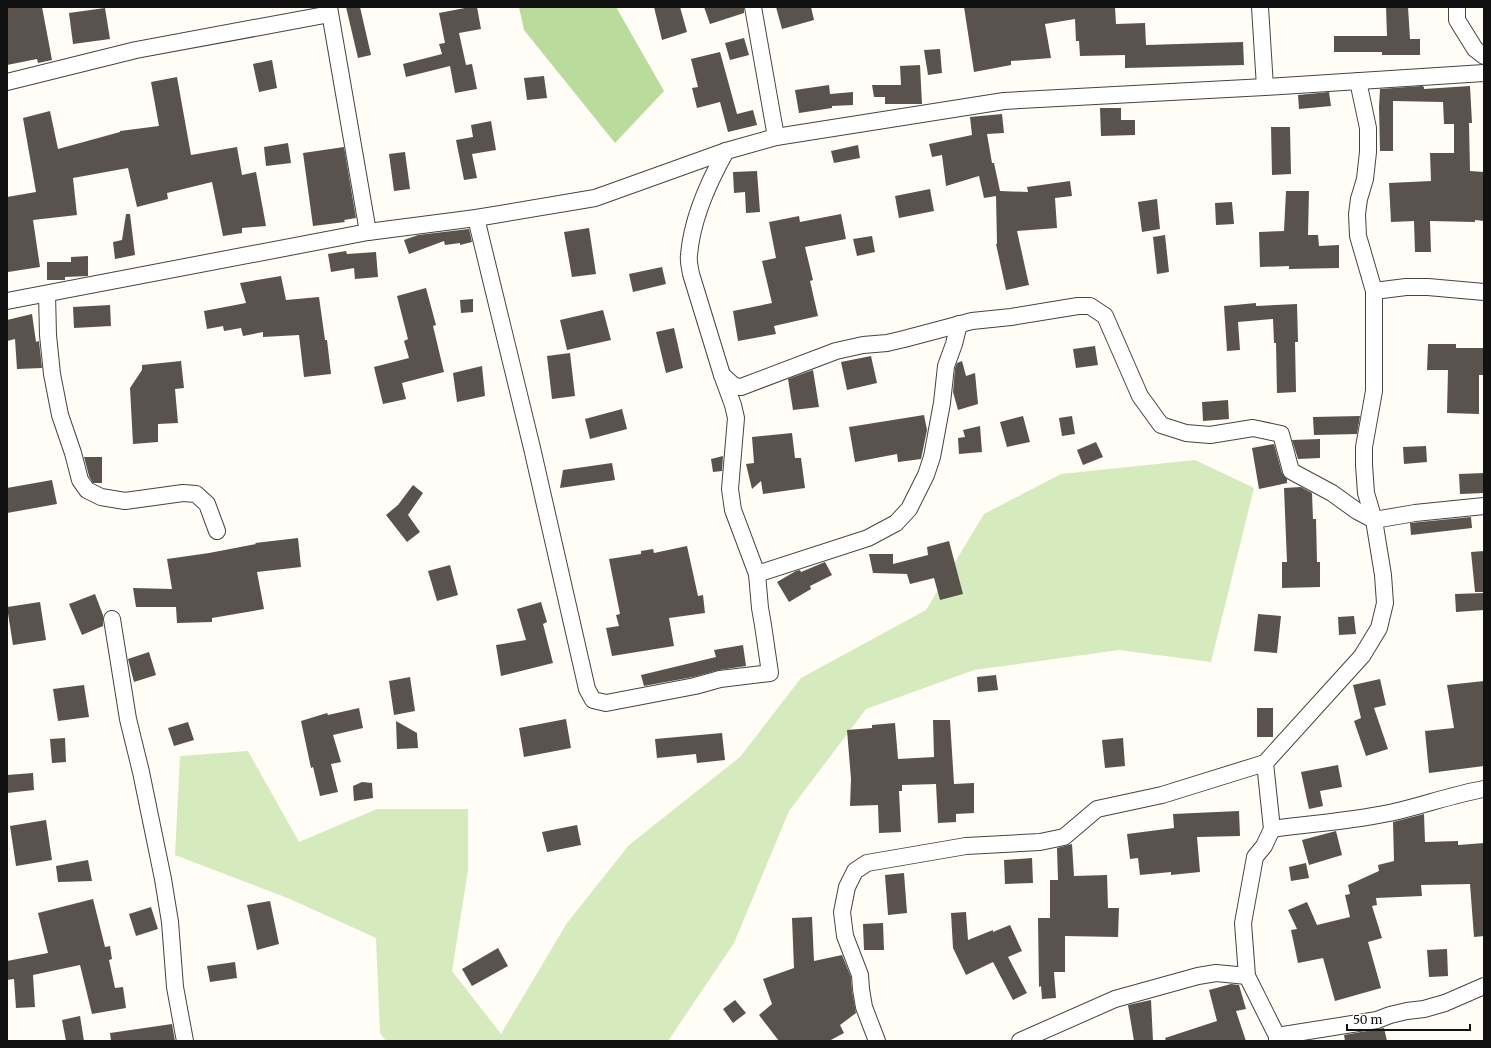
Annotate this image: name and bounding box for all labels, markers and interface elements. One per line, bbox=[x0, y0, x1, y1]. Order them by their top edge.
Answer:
scale bar bbox=[1347, 1006, 1470, 1032]
text: 50 m bbox=[1353, 1012, 1382, 1027]

